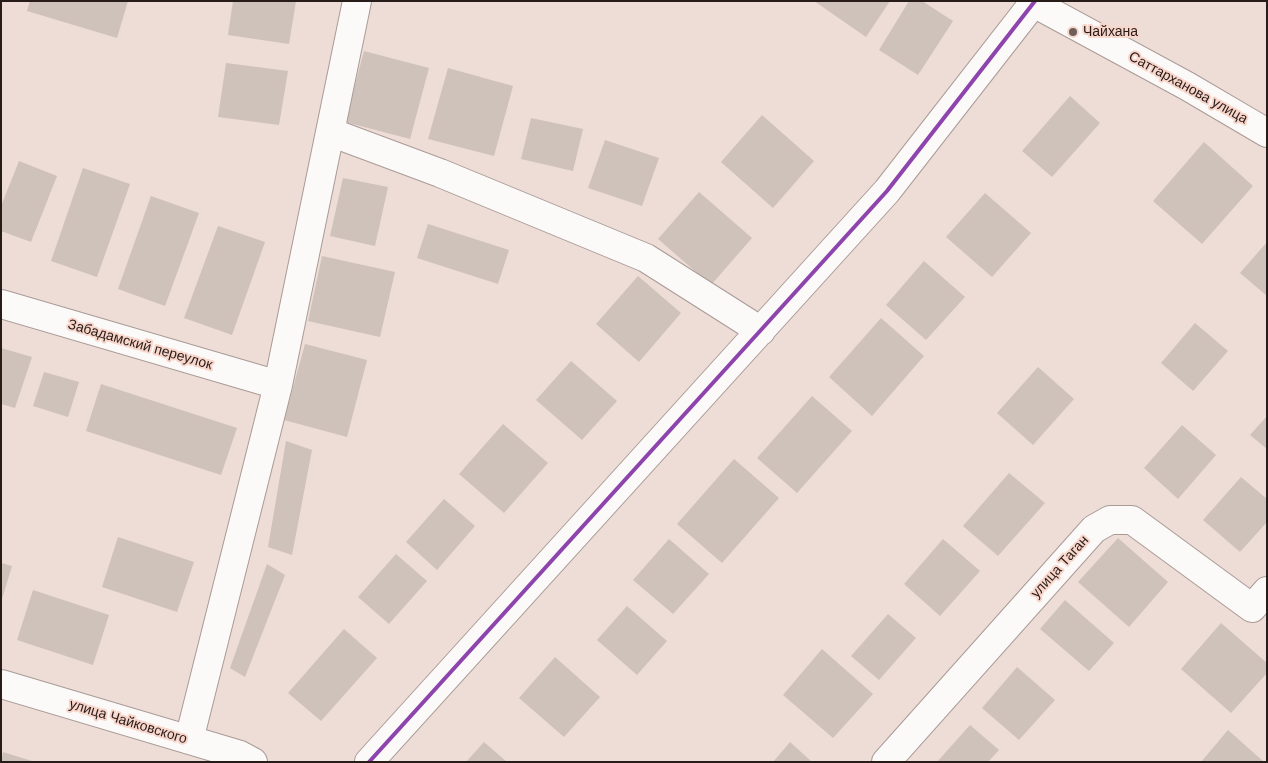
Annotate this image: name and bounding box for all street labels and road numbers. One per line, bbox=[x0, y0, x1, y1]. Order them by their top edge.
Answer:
street label: Саттарханова улица bbox=[1126, 48, 1250, 128]
street label: Забадамский переулок bbox=[66, 316, 214, 374]
street label: улица Таган bbox=[1028, 532, 1092, 602]
street label: улица Чайковского bbox=[67, 696, 189, 748]

